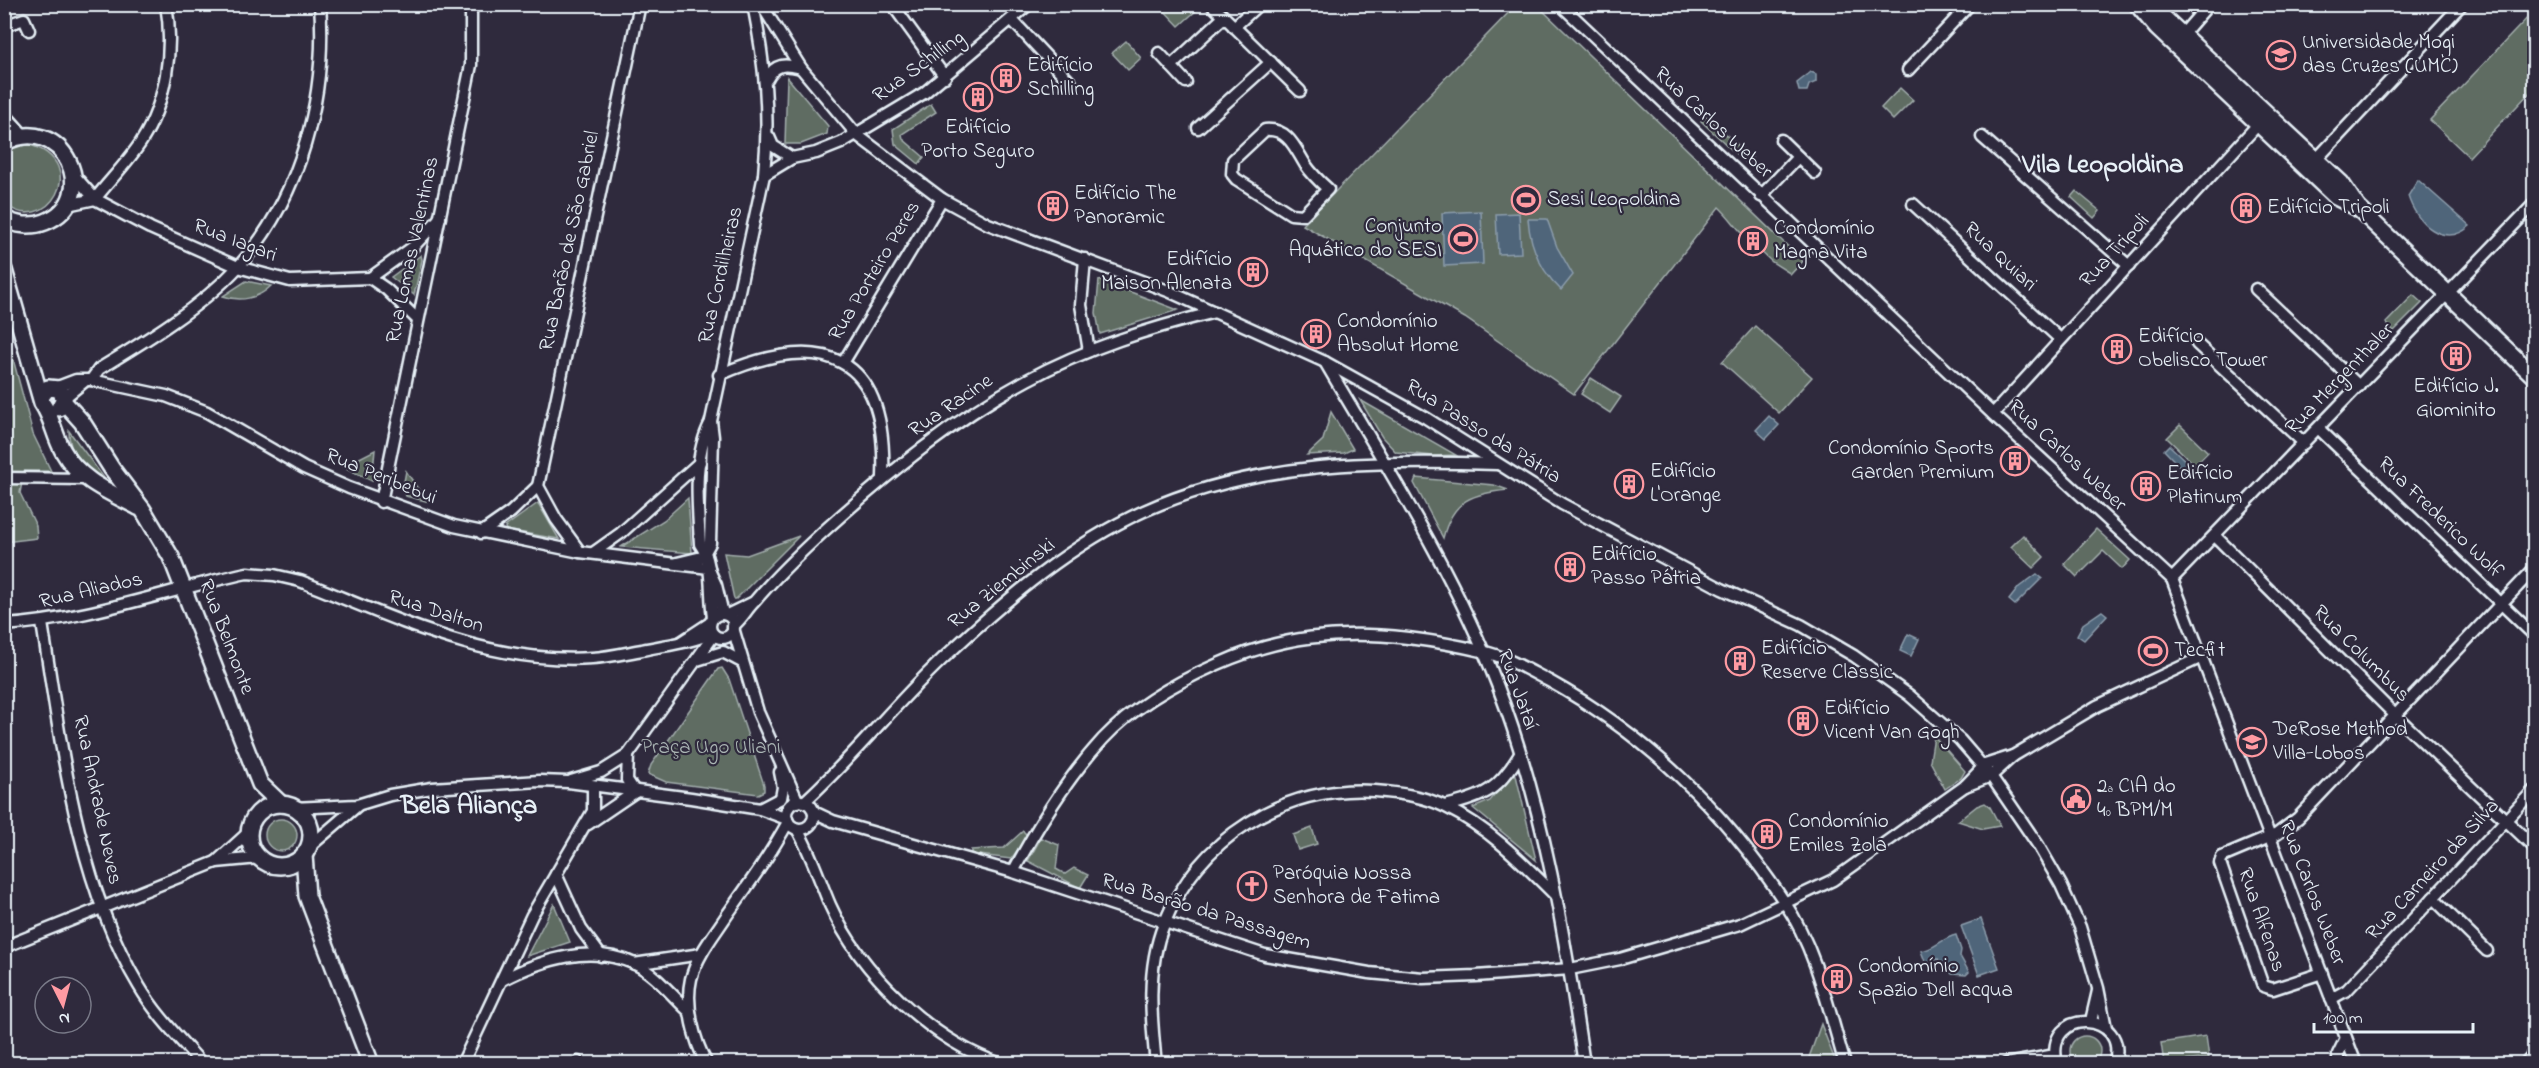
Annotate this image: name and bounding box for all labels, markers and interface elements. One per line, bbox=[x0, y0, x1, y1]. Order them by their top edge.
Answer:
street label: Rua Schilling bbox=[867, 23, 972, 112]
place label: Universidade Mogi das Cruzes (UMC) bbox=[2302, 28, 2458, 82]
school or university icon: Universidade Mogi das Cruzes (UMC) bbox=[2265, 39, 2297, 71]
place label: Edifício Schilling bbox=[1027, 51, 1094, 107]
street label: Rua Carlos Weber bbox=[1647, 60, 1779, 186]
building icon: Edifício Schilling bbox=[990, 62, 1022, 94]
building icon: Edifício Porto Seguro bbox=[962, 81, 994, 113]
place label: Edifício Porto Seguro bbox=[921, 113, 1035, 169]
street label: Rua Barão de São Gabriel bbox=[532, 128, 608, 354]
district label: Vila Leopoldina bbox=[2021, 146, 2184, 185]
street label: Rua Lomas Valentinas bbox=[379, 154, 447, 346]
place label: Edifício The Panoramic bbox=[1074, 179, 1177, 233]
sports icon: Sesi Leopoldina bbox=[1510, 184, 1542, 216]
place label: Sesi Leopoldina bbox=[1547, 185, 1680, 215]
building icon: Edifício The Panoramic bbox=[1037, 190, 1069, 222]
building icon: Edifício Tripoli bbox=[2230, 192, 2262, 224]
place label: Edifício Tripoli bbox=[2267, 193, 2389, 223]
street label: Rua Porteiro Peres bbox=[821, 195, 929, 347]
street label: Rua Cordilheiras bbox=[691, 203, 751, 347]
street label: Rua Tripoli bbox=[2073, 207, 2157, 295]
street label: Rua Iagari bbox=[188, 211, 281, 273]
place label: Conjunto Aquático do SESI bbox=[1289, 212, 1442, 266]
place label: Condomínio Magna Vita bbox=[1774, 214, 1875, 270]
street label: Rua Quiari bbox=[1956, 215, 2044, 299]
sports icon: Conjunto Aquático do SESI bbox=[1447, 223, 1479, 255]
building icon: Condomínio Magna Vita bbox=[1737, 225, 1769, 257]
place label: Edifício Maison Alenata bbox=[1101, 245, 1232, 299]
building icon: Edifício Maison Alenata bbox=[1237, 256, 1269, 288]
place label: Condomínio Absolut Home bbox=[1337, 307, 1459, 361]
street label: Rua Mergenthaler bbox=[2279, 316, 2403, 443]
building icon: Condomínio Absolut Home bbox=[1300, 318, 1332, 350]
place label: Edifício Obelisco Tower bbox=[2138, 322, 2268, 376]
building icon: Edifício Obelisco Tower bbox=[2101, 333, 2133, 365]
building icon: Edifício J. Giominito bbox=[2440, 340, 2472, 372]
street label: Rua Racine bbox=[903, 366, 1000, 445]
street label: Rua Passo da Pátria bbox=[1399, 372, 1567, 492]
place label: Edifício J. Giominito bbox=[2413, 372, 2499, 426]
street label: Rua Carlos Weber bbox=[2001, 393, 2133, 519]
place label: Condomínio Sports Garden Premium bbox=[1828, 434, 1994, 488]
street label: Rua Peribebui bbox=[321, 441, 441, 513]
building icon: Condomínio Sports Garden Premium bbox=[1999, 445, 2031, 477]
street label: Rua Frederico Wolf bbox=[2370, 450, 2510, 586]
place label: Edifício L'Orange bbox=[1650, 457, 1721, 513]
place label: Edifício Platinum bbox=[2167, 459, 2242, 513]
building icon: Edifício L'Orange bbox=[1613, 468, 1645, 500]
building icon: Edifício Platinum bbox=[2130, 470, 2162, 502]
street label: Rua Ziembinski bbox=[942, 531, 1062, 637]
place label: Edifício Passo Pátria bbox=[1591, 540, 1701, 594]
building icon: Edifício Passo Pátria bbox=[1554, 551, 1586, 583]
street label: Rua Aliados bbox=[36, 565, 146, 617]
street label: Rua Belmonte bbox=[190, 575, 262, 700]
street label: Rua Dalton bbox=[384, 582, 488, 642]
street label: Rua Columbus bbox=[2305, 598, 2417, 710]
place label: Edifício Reserve Classic bbox=[1761, 634, 1894, 688]
sports icon: Tecfit bbox=[2137, 635, 2169, 667]
place label: Tecfit bbox=[2174, 636, 2225, 666]
street label: Rua Jataí bbox=[1489, 645, 1546, 735]
building icon: Edifício Reserve Classic bbox=[1724, 645, 1756, 677]
place label: Edifício Vicent Van Gogh bbox=[1823, 694, 1960, 750]
building icon: Edifício Vicent Van Gogh bbox=[1787, 705, 1819, 737]
street label: Rua Andrade Neves bbox=[64, 713, 130, 887]
place label: DeRose Method Villa-Lobos bbox=[2272, 715, 2408, 769]
school or university icon: DeRose Method Villa-Lobos bbox=[2236, 726, 2268, 758]
park label: Praça Ugo Uliani bbox=[641, 733, 781, 765]
place label: 2ª CIA do 4º BPM/M bbox=[2097, 772, 2176, 826]
public building icon: 2ª CIA do 4º BPM/M bbox=[2060, 783, 2092, 815]
district label: Bela Aliança bbox=[399, 787, 537, 826]
street label: Rua Carneiro da Silva bbox=[2359, 792, 2507, 948]
place label: Condomínio Emiles Zola bbox=[1788, 807, 1889, 861]
street label: Rua Carlos Weber bbox=[2271, 816, 2354, 970]
building icon: Condomínio Emiles Zola bbox=[1751, 818, 1783, 850]
place label: Paróquia Nossa Senhora de Fatima bbox=[1273, 859, 1440, 913]
street label: Rua Alfenas bbox=[2229, 864, 2293, 976]
street label: Rua Barão da Passagem bbox=[1097, 866, 1314, 960]
church icon: Paróquia Nossa Senhora de Fatima bbox=[1236, 870, 1268, 902]
place label: Condomínio Spazio Dell acqua bbox=[1858, 952, 2013, 1006]
building icon: Condomínio Spazio Dell acqua bbox=[1821, 963, 1853, 995]
north arrow bbox=[33, 975, 93, 1035]
scale bar bbox=[2314, 996, 2473, 1034]
text: N bbox=[58, 1005, 71, 1030]
text: 100 m bbox=[2323, 1006, 2363, 1032]

